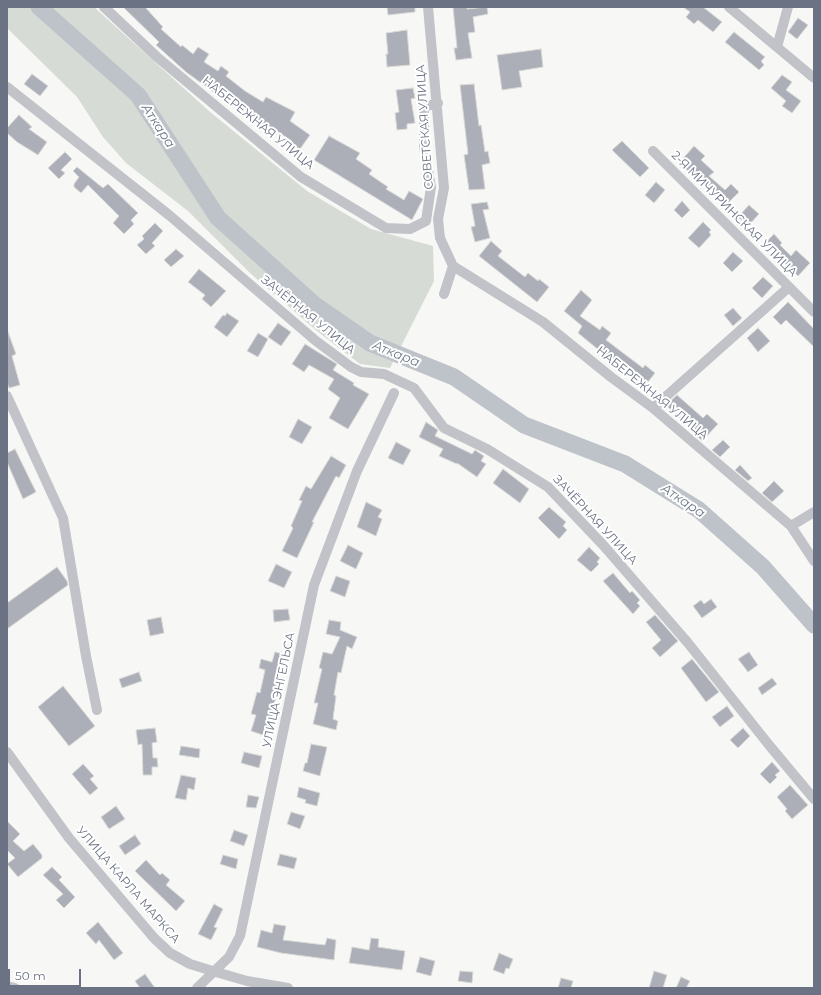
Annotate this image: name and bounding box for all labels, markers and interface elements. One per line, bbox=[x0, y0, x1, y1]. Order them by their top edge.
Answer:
street label: СОВЕТСКАЯ УЛИЦА bbox=[413, 64, 437, 190]
street label: НАБЕРЕЖНАЯ УЛИЦА bbox=[199, 73, 317, 173]
water label: Аткара bbox=[138, 101, 178, 151]
street label: 2-Я МИЧУРИНСКАЯ УЛИЦА bbox=[668, 148, 800, 280]
street label: ЗАЧЁРНАЯ УЛИЦА bbox=[258, 273, 358, 357]
water label: Аткара bbox=[370, 338, 422, 370]
street label: НАБЕРЕЖНАЯ УЛИЦА bbox=[593, 343, 711, 443]
street label: ЗАЧЁРНАЯ УЛИЦА bbox=[550, 472, 640, 568]
water label: Аткара bbox=[658, 481, 708, 521]
street label: УЛИЦА ЭНГЕЛЬСА bbox=[260, 631, 298, 749]
street label: УЛИЦА КАРЛА МАРКСА bbox=[73, 824, 183, 946]
scale bar bbox=[10, 961, 83, 987]
text: 50 m bbox=[15, 968, 46, 983]

